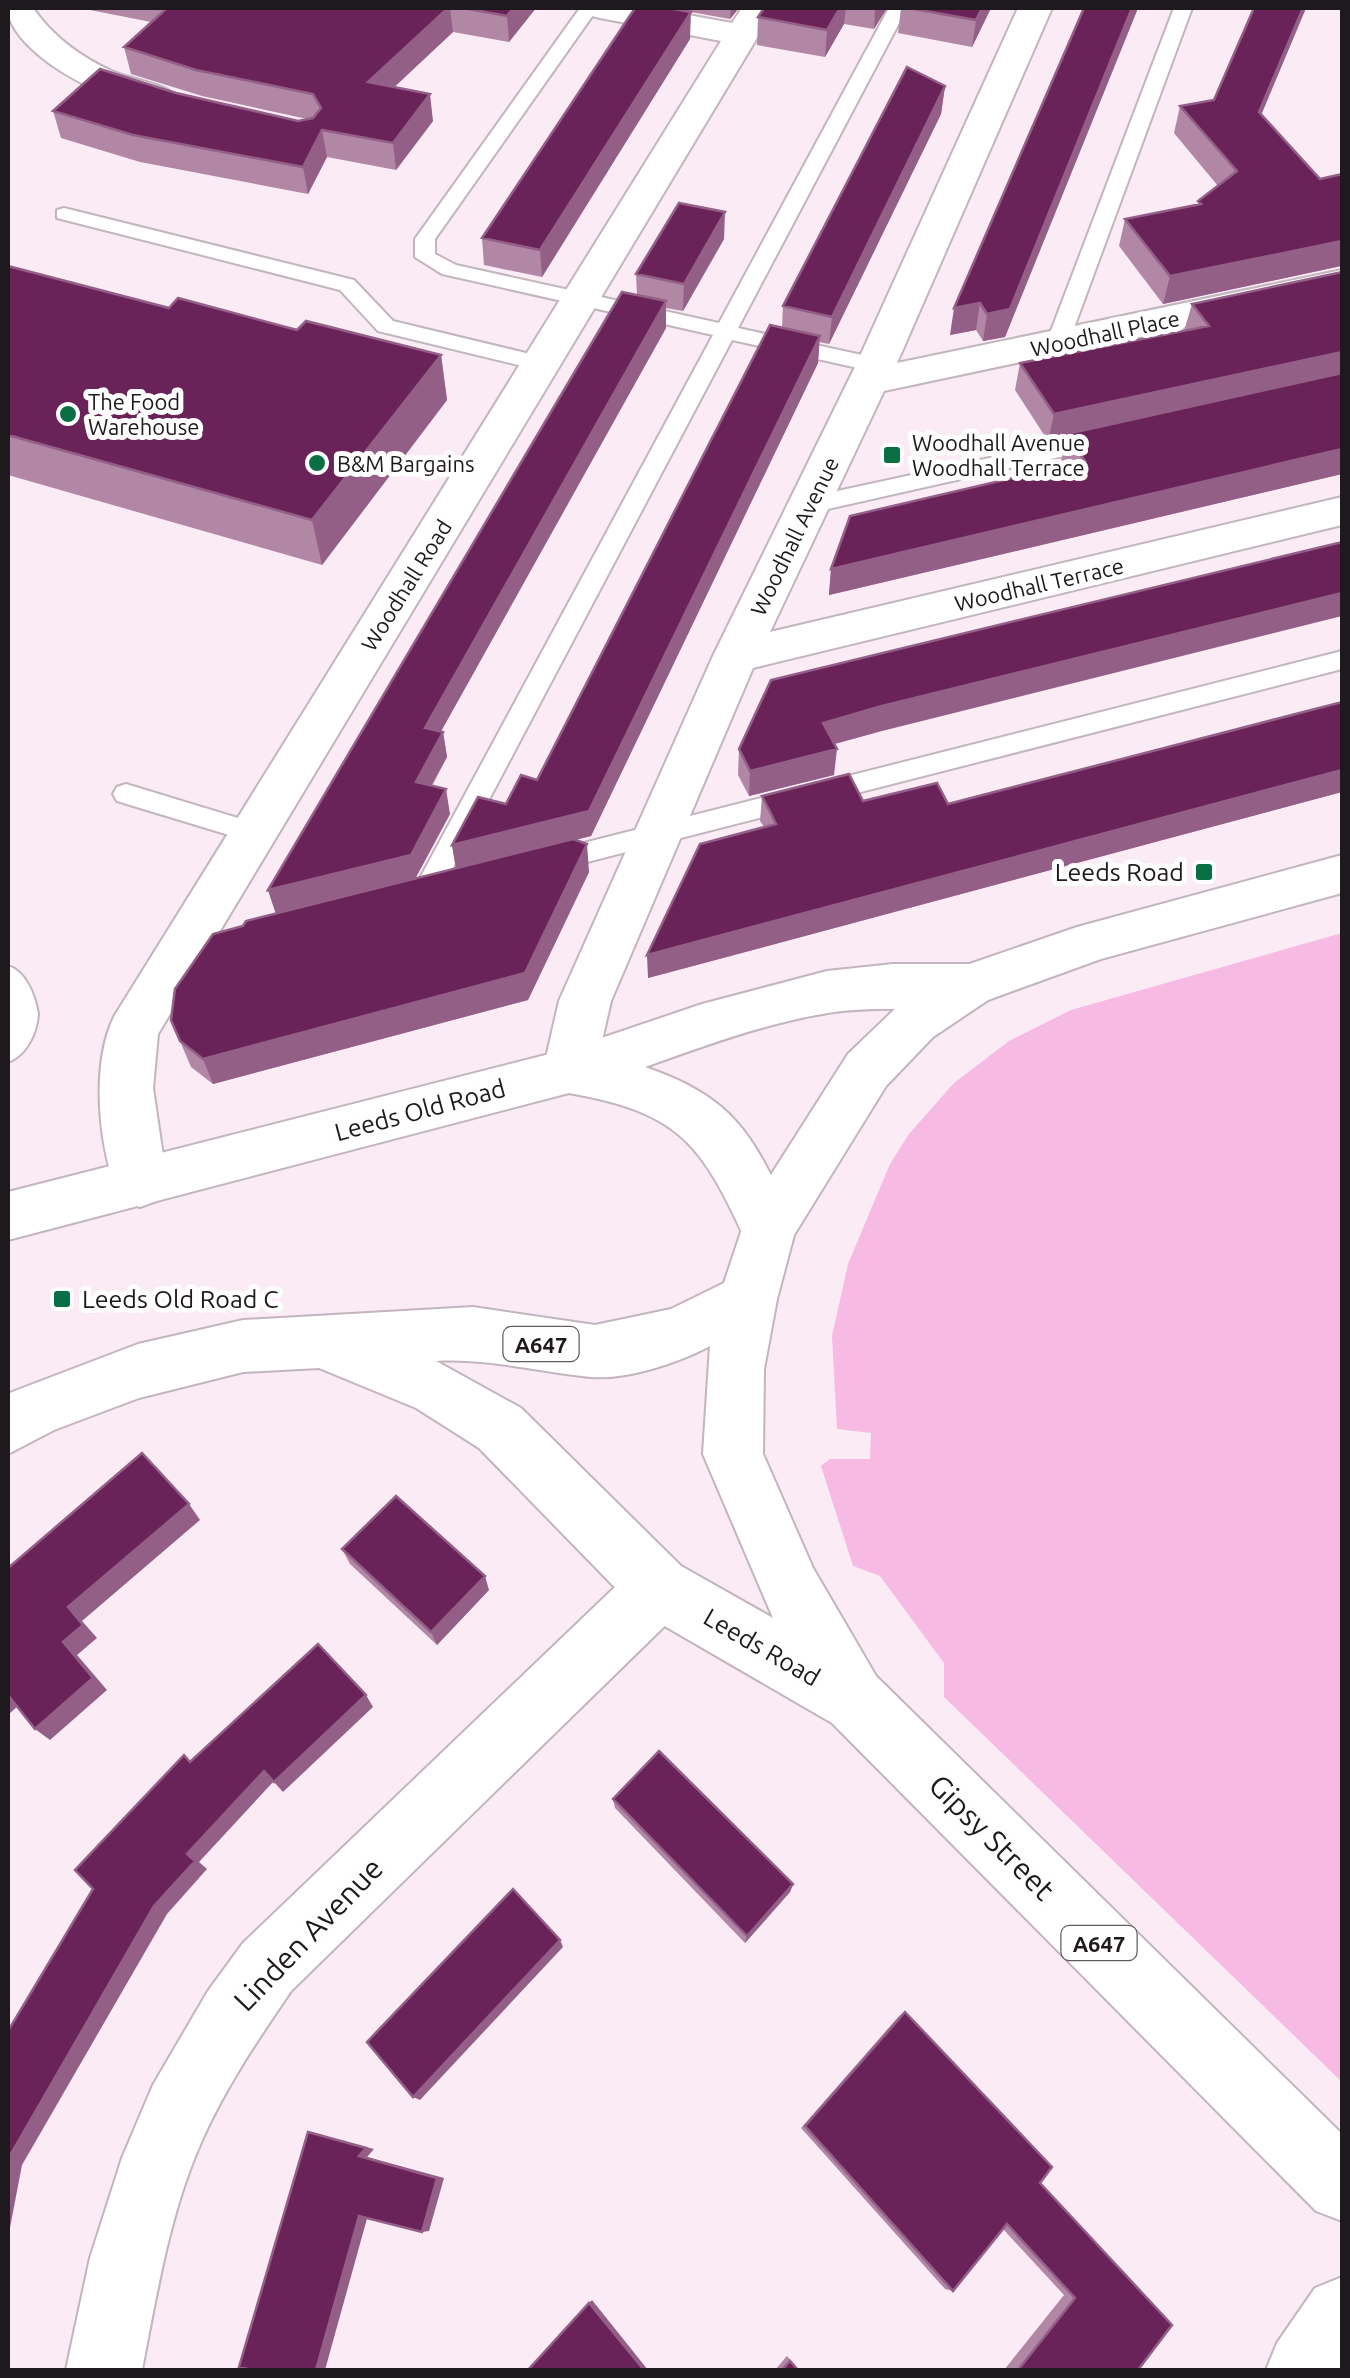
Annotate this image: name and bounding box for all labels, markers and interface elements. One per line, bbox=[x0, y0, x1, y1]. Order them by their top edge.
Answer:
street label: Woodhall Place bbox=[1028, 305, 1182, 361]
place label: The Food Warehouse bbox=[88, 389, 199, 439]
marker: The Food Warehouse bbox=[57, 403, 79, 425]
place label: Woodhall Avenue Woodhall Terrace bbox=[912, 430, 1085, 480]
marker: Woodhall Avenue Woodhall Terrace bbox=[881, 444, 903, 466]
place label: B&M Bargains bbox=[337, 451, 475, 476]
marker: B&M Bargains bbox=[306, 452, 328, 474]
street label: Woodhall Avenue bbox=[745, 453, 843, 619]
street label: Woodhall Road bbox=[356, 515, 456, 655]
street label: Woodhall Terrace bbox=[952, 552, 1126, 616]
place label: Leeds Road bbox=[1055, 858, 1184, 886]
marker: Leeds Road bbox=[1193, 861, 1215, 883]
street label: Leeds Old Road bbox=[332, 1074, 508, 1146]
place label: Leeds Old Road C bbox=[82, 1285, 279, 1313]
marker: Leeds Old Road C bbox=[51, 1288, 73, 1310]
road number: A647 bbox=[504, 1327, 578, 1361]
street label: Leeds Road bbox=[699, 1603, 825, 1691]
street label: Gipsy Street bbox=[922, 1767, 1062, 1907]
street label: Linden Avenue bbox=[227, 1851, 389, 2017]
road number: A647 bbox=[1062, 1926, 1136, 1960]

